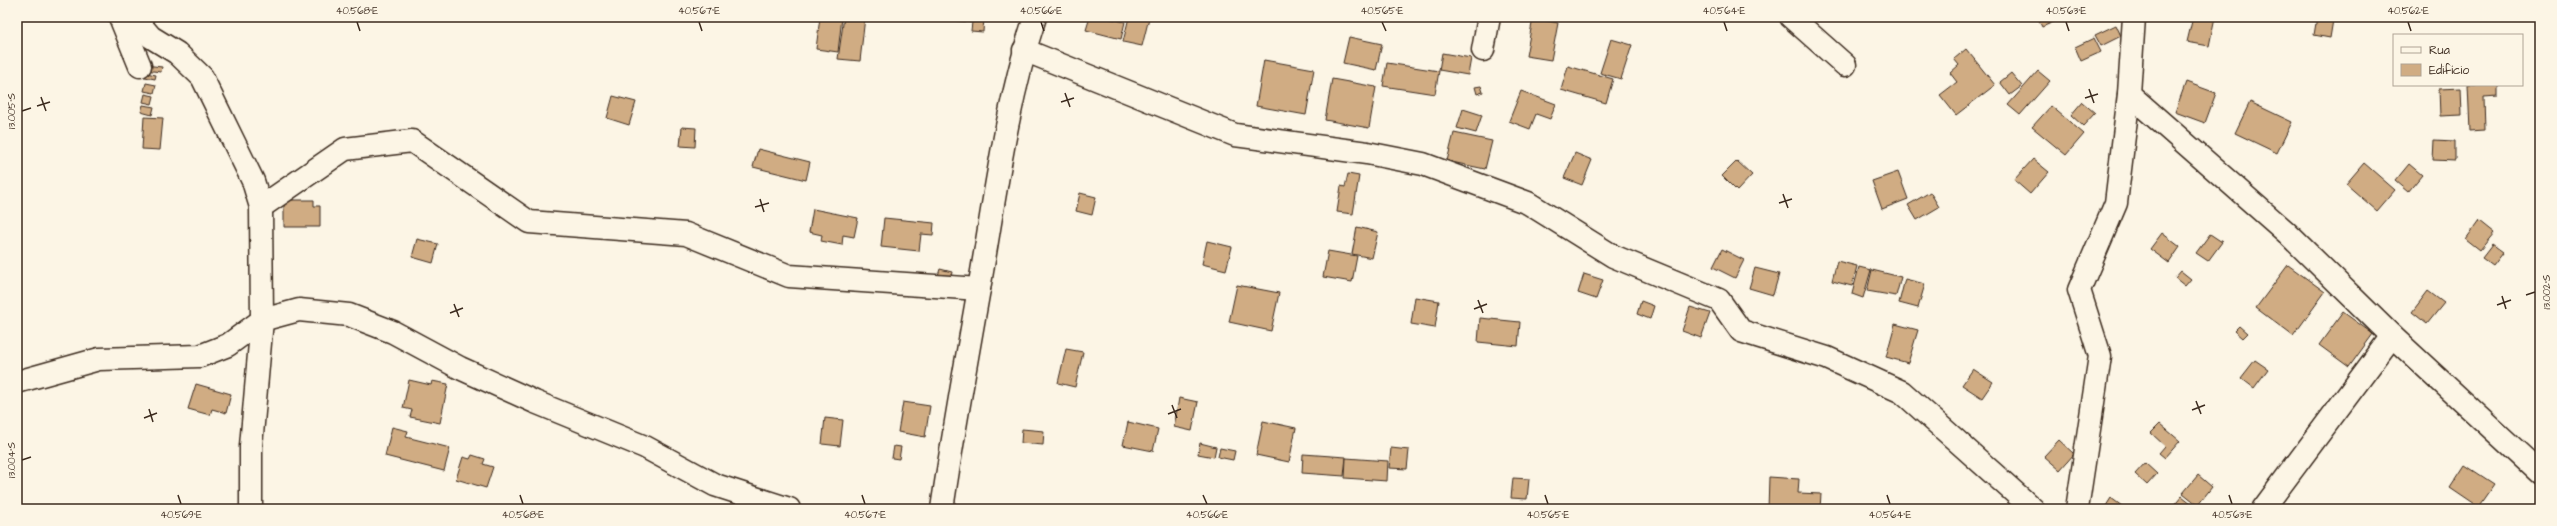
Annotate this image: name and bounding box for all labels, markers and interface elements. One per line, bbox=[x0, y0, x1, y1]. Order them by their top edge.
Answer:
text: 40.568°E bbox=[336, 4, 378, 18]
text: 40.567°E bbox=[678, 4, 720, 18]
text: 40.566°E bbox=[1020, 4, 1062, 18]
text: 40.565°E bbox=[1360, 4, 1404, 18]
text: 40.564°E bbox=[1703, 4, 1745, 18]
text: 40.563°E bbox=[2045, 4, 2087, 18]
text: 40.562°E bbox=[2387, 4, 2429, 18]
legend bbox=[2393, 34, 2523, 86]
text: Rua bbox=[2429, 42, 2450, 59]
text: Edifício bbox=[2429, 62, 2469, 79]
text: 13.005°S bbox=[5, 92, 19, 129]
text: 13.002°S bbox=[2540, 274, 2554, 309]
text: 13.004°S bbox=[5, 442, 19, 478]
text: 40.569°E bbox=[160, 508, 202, 522]
text: 40.568°E bbox=[502, 508, 544, 522]
text: 40.567°E bbox=[844, 508, 886, 522]
text: 40.566°E bbox=[1186, 508, 1228, 522]
text: 40.565°E bbox=[1526, 508, 1570, 522]
text: 40.564°E bbox=[1869, 508, 1911, 522]
text: 40.563°E bbox=[2211, 508, 2253, 522]

